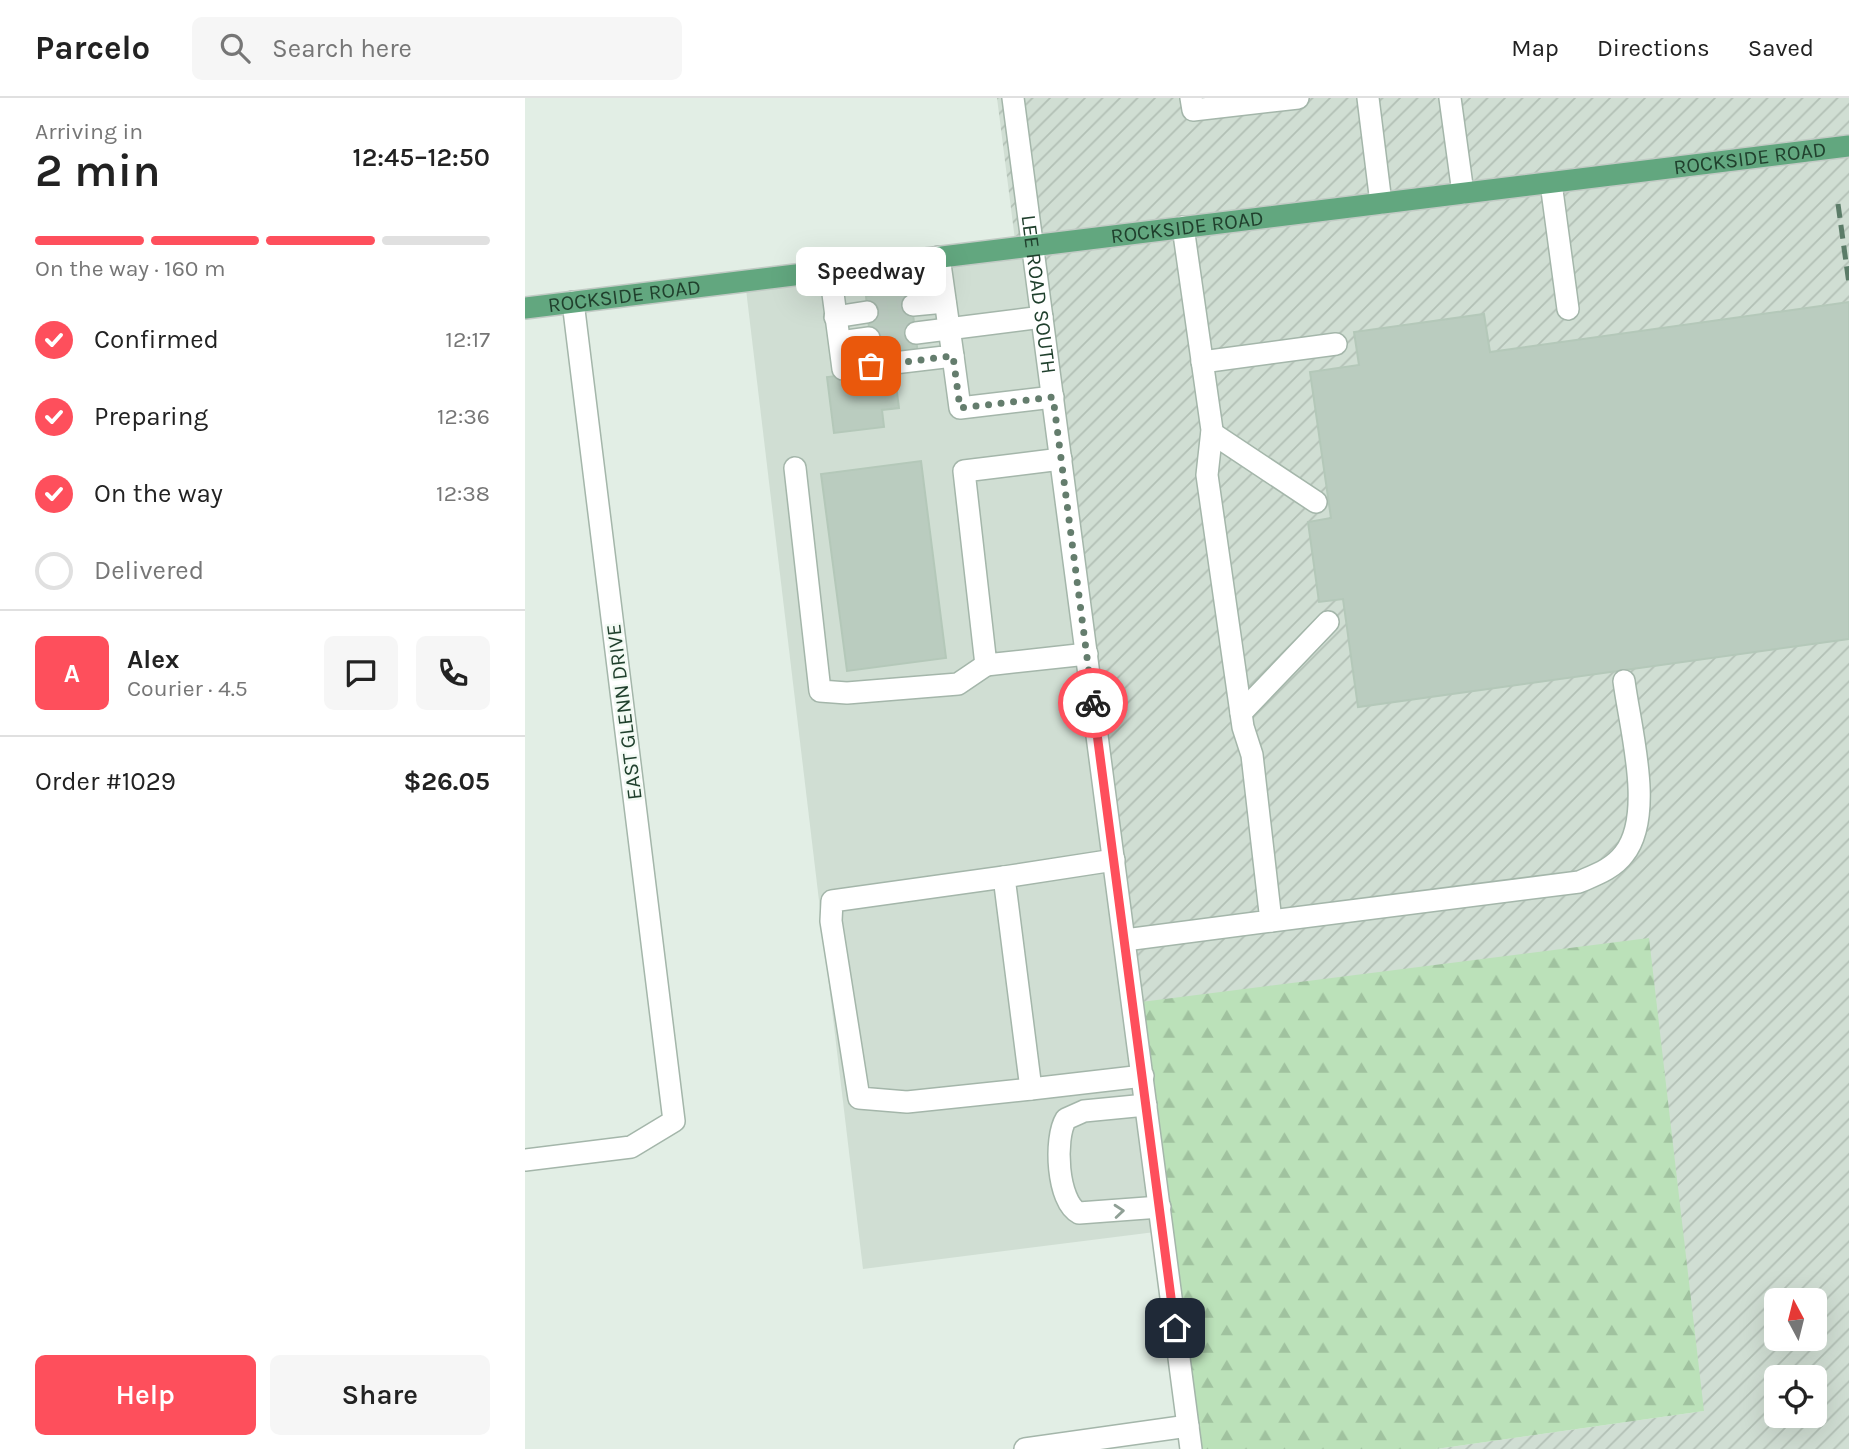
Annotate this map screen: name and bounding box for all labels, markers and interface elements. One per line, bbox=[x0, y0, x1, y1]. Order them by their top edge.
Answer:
search box bbox=[192, 17, 682, 80]
text: Parcelo bbox=[35, 29, 150, 67]
icon: search bbox=[216, 29, 254, 67]
text: Search here bbox=[272, 33, 412, 64]
text: Map bbox=[1511, 34, 1559, 62]
text: Directions bbox=[1597, 34, 1710, 62]
text: Saved bbox=[1748, 34, 1814, 62]
text: Arriving in bbox=[35, 118, 143, 145]
street label: ROCKSIDE ROAD bbox=[1672, 137, 1828, 179]
text: 12:45–12:50 bbox=[353, 142, 490, 173]
text: 2 min bbox=[35, 144, 161, 198]
street label: ROCKSIDE ROAD bbox=[1109, 206, 1265, 248]
street label: LEE ROAD SOUTH bbox=[1016, 213, 1061, 375]
callout: Speedway bbox=[796, 247, 946, 296]
text: On the way · 160 m bbox=[35, 255, 225, 282]
text: Speedway bbox=[817, 258, 925, 285]
street label: ROCKSIDE ROAD bbox=[546, 275, 702, 317]
icon: check bbox=[35, 321, 73, 359]
text: Confirmed bbox=[94, 324, 219, 355]
text: 12:17 bbox=[445, 326, 490, 353]
pin bbox=[841, 336, 901, 396]
icon: bag bbox=[852, 347, 890, 385]
icon: check bbox=[35, 398, 73, 436]
text: Preparing bbox=[94, 401, 208, 432]
text: 12:36 bbox=[437, 403, 490, 430]
icon: check bbox=[35, 475, 73, 513]
text: On the way bbox=[94, 478, 223, 509]
text: 12:38 bbox=[436, 480, 490, 507]
text: Delivered bbox=[94, 555, 204, 586]
street label: EAST GLENN DRIVE bbox=[601, 623, 647, 801]
button: chat bbox=[324, 636, 398, 710]
button: phone bbox=[416, 636, 490, 710]
text: Alex bbox=[127, 644, 179, 675]
text: A bbox=[64, 658, 80, 689]
courier bbox=[1058, 668, 1128, 738]
text: Courier · 4.5 bbox=[127, 675, 248, 702]
icon: bike bbox=[1074, 684, 1112, 722]
text: Order #1029 bbox=[35, 766, 176, 797]
text: $26.05 bbox=[403, 766, 490, 797]
one-way arrow bbox=[1114, 1204, 1125, 1219]
north arrow bbox=[1764, 1288, 1827, 1351]
map controls bbox=[1764, 1288, 1827, 1428]
pin bbox=[1145, 1298, 1205, 1358]
icon: home bbox=[1156, 1309, 1194, 1347]
button: Help bbox=[35, 1355, 256, 1435]
button: Share bbox=[270, 1355, 490, 1435]
button: locate bbox=[1764, 1365, 1827, 1428]

